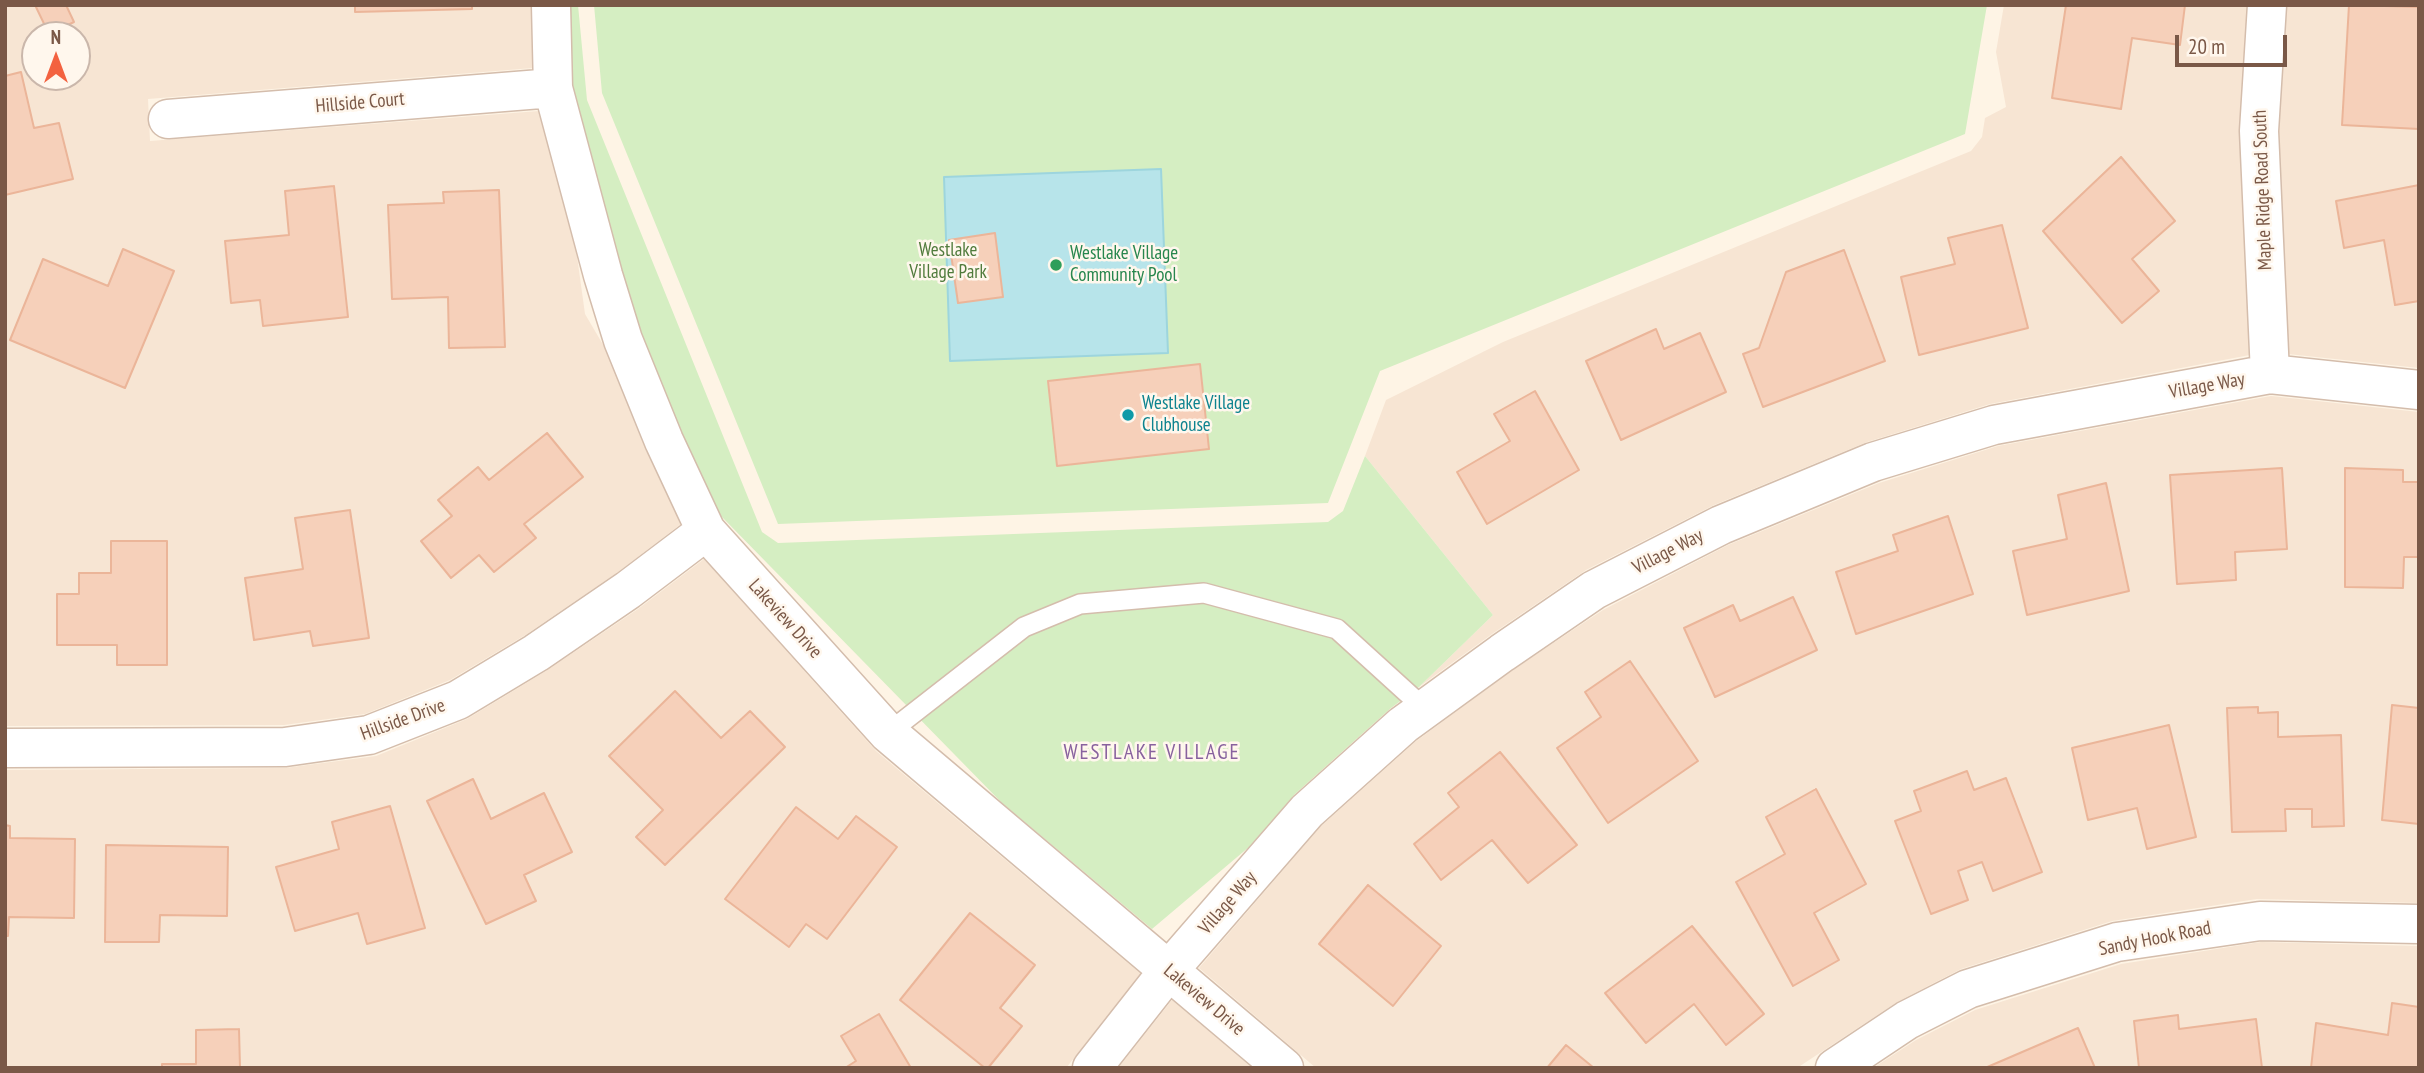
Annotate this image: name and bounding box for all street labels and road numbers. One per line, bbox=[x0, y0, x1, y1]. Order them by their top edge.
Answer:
street label: Hillside Court bbox=[315, 88, 405, 118]
street label: Maple Ridge Road South bbox=[2249, 109, 2277, 271]
street label: Village Way bbox=[2167, 368, 2247, 404]
street label: Village Way bbox=[1629, 525, 1707, 579]
street label: Lakeview Drive bbox=[743, 575, 827, 663]
street label: Hillside Drive bbox=[358, 694, 448, 746]
street label: Village Way bbox=[1194, 867, 1262, 939]
street label: Sandy Hook Road bbox=[2097, 917, 2213, 961]
street label: Lakeview Drive bbox=[1159, 959, 1249, 1041]

